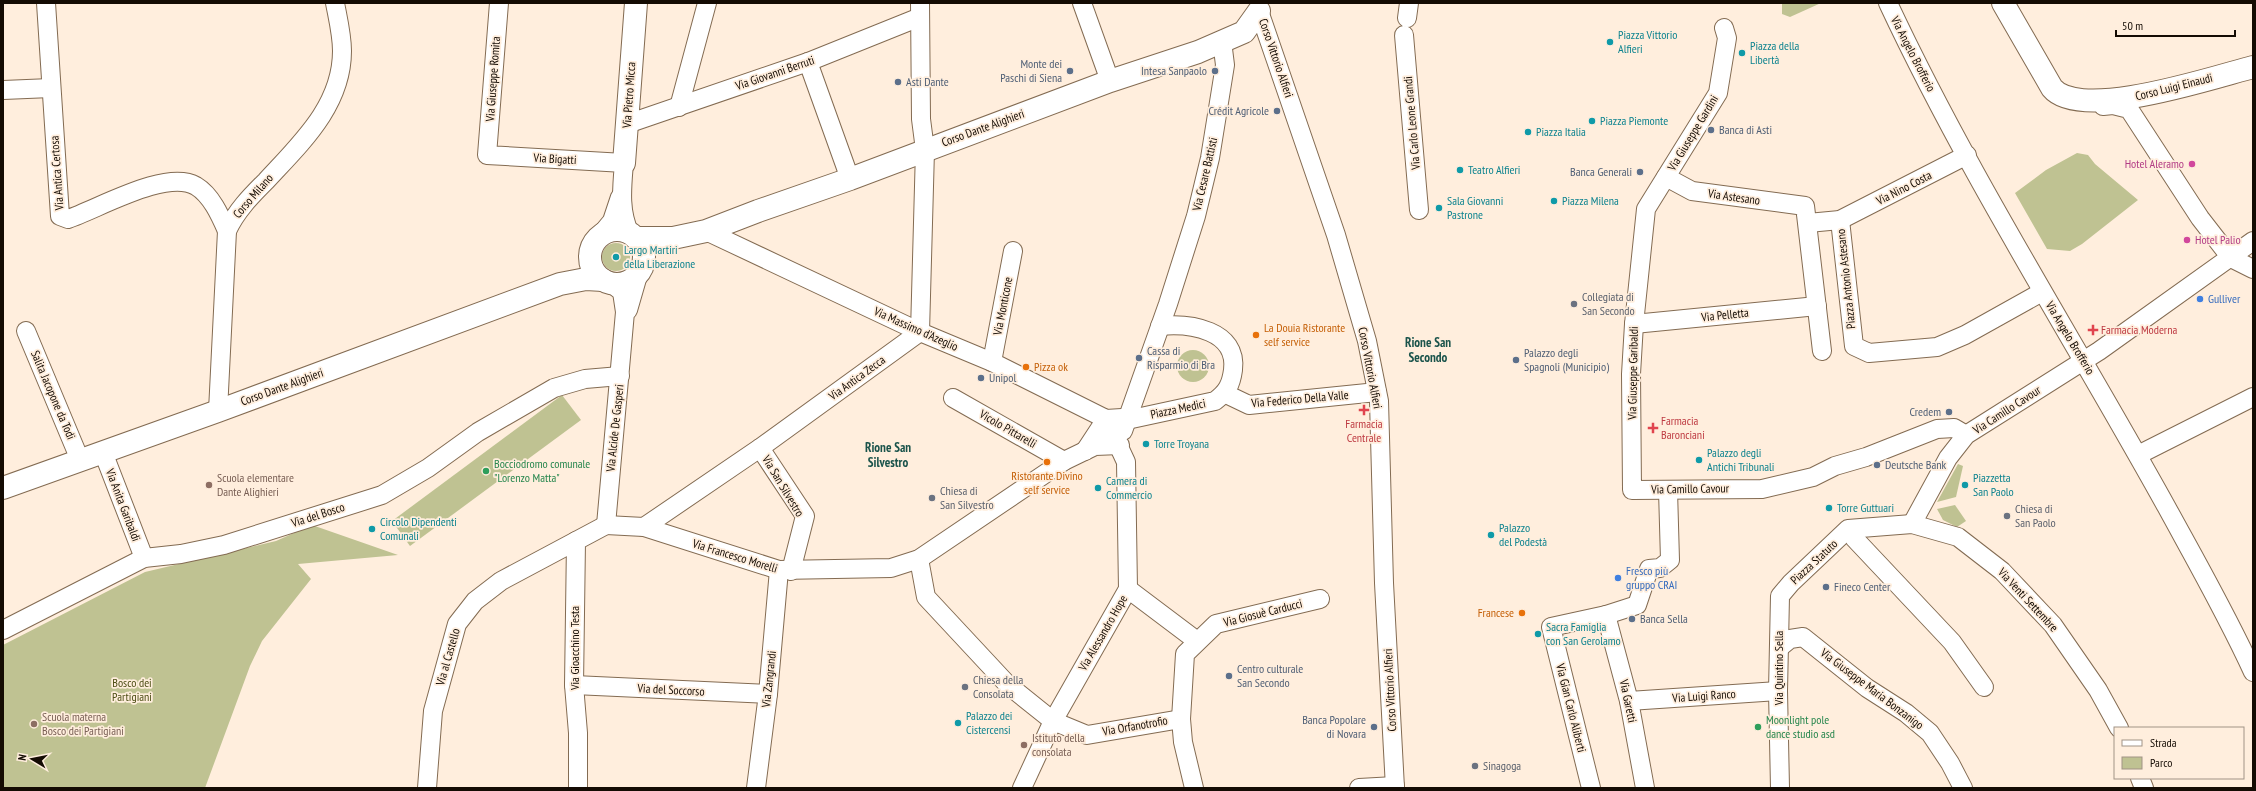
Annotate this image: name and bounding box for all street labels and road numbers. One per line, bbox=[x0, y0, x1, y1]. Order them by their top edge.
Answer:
street label: Via Angelo Brofferio bbox=[1887, 13, 1939, 94]
street label: Corso Vittorio Alfieri bbox=[1256, 16, 1297, 99]
street label: Via Giuseppe Romita bbox=[482, 36, 503, 123]
street label: Via Giovanni Berruti bbox=[732, 52, 816, 93]
street label: Via Pietro Micca bbox=[619, 61, 638, 129]
street label: Corso Luigi Einaudi bbox=[2134, 70, 2214, 103]
street label: Via Carlo Leone Grandi bbox=[1400, 76, 1423, 171]
street label: Via Giuseppe Gardini bbox=[1664, 92, 1721, 174]
street label: Corso Dante Alighieri bbox=[939, 106, 1026, 149]
street label: Via Antica Certosa bbox=[46, 135, 67, 212]
street label: Via Cesare Battisti bbox=[1189, 136, 1220, 213]
street label: Via Bigatti bbox=[532, 150, 577, 167]
street label: Via Nino Costa bbox=[1873, 167, 1934, 208]
street label: Corso Milano bbox=[229, 170, 276, 221]
street label: Via Astesano bbox=[1706, 185, 1761, 208]
street label: Piazza Antonio Astesano bbox=[1833, 228, 1858, 330]
street label: Via Monticone bbox=[989, 275, 1016, 337]
street label: Via Angelo Brofferio bbox=[2042, 297, 2098, 377]
street label: Via Massimo d'Azeglio bbox=[871, 303, 961, 354]
street label: Via Pelletta bbox=[1700, 305, 1750, 325]
street label: Corso Vittorio Alfieri bbox=[1355, 326, 1386, 410]
street label: Via Giuseppe Garibaldi bbox=[1624, 326, 1641, 421]
street label: Salita Jacopone da Todi bbox=[28, 348, 79, 442]
street label: Via Antica Zecca bbox=[825, 352, 888, 404]
street label: Corso Dante Alighieri bbox=[238, 365, 325, 408]
street label: Via Camillo Cavour bbox=[1969, 382, 2044, 438]
street label: Via Alcide De Gasperi bbox=[602, 383, 627, 473]
street label: Via Federico Della Valle bbox=[1250, 387, 1349, 410]
street label: Piazza Medici bbox=[1149, 395, 1207, 422]
street label: Vicolo Pittarelli bbox=[976, 406, 1040, 451]
street label: Via San Silvestro bbox=[759, 451, 808, 519]
street label: Via Anita Garibaldi bbox=[102, 465, 144, 543]
street label: Via Camillo Cavour bbox=[1650, 480, 1730, 497]
street label: Via del Bosco bbox=[288, 499, 346, 530]
street label: Via Francesco Morelli bbox=[690, 535, 779, 576]
street label: Piazza Statuto bbox=[1787, 536, 1840, 587]
street label: Via Venti Settembre bbox=[1994, 564, 2062, 635]
street label: Via Alessandro Hope bbox=[1074, 592, 1130, 674]
street label: Via Giosuè Carducci bbox=[1221, 595, 1304, 630]
street label: Via Gioacchino Testa bbox=[567, 606, 582, 691]
street label: Via al Castello bbox=[432, 627, 463, 688]
street label: Via Quintino Sella bbox=[1771, 631, 1786, 706]
street label: Via Giuseppe Maria Bonzanigo bbox=[1817, 644, 1927, 732]
street label: Corso Vittorio Alfieri bbox=[1380, 648, 1399, 732]
street label: Via Zangrandi bbox=[758, 650, 779, 709]
street label: Via Gian Carlo Aliberti bbox=[1553, 661, 1590, 754]
street label: Via Garetti bbox=[1616, 677, 1640, 724]
street label: Via del Soccorso bbox=[636, 680, 705, 699]
street label: Via Luigi Ranco bbox=[1671, 686, 1736, 705]
street label: Via Orfanotrofio bbox=[1100, 712, 1169, 739]

